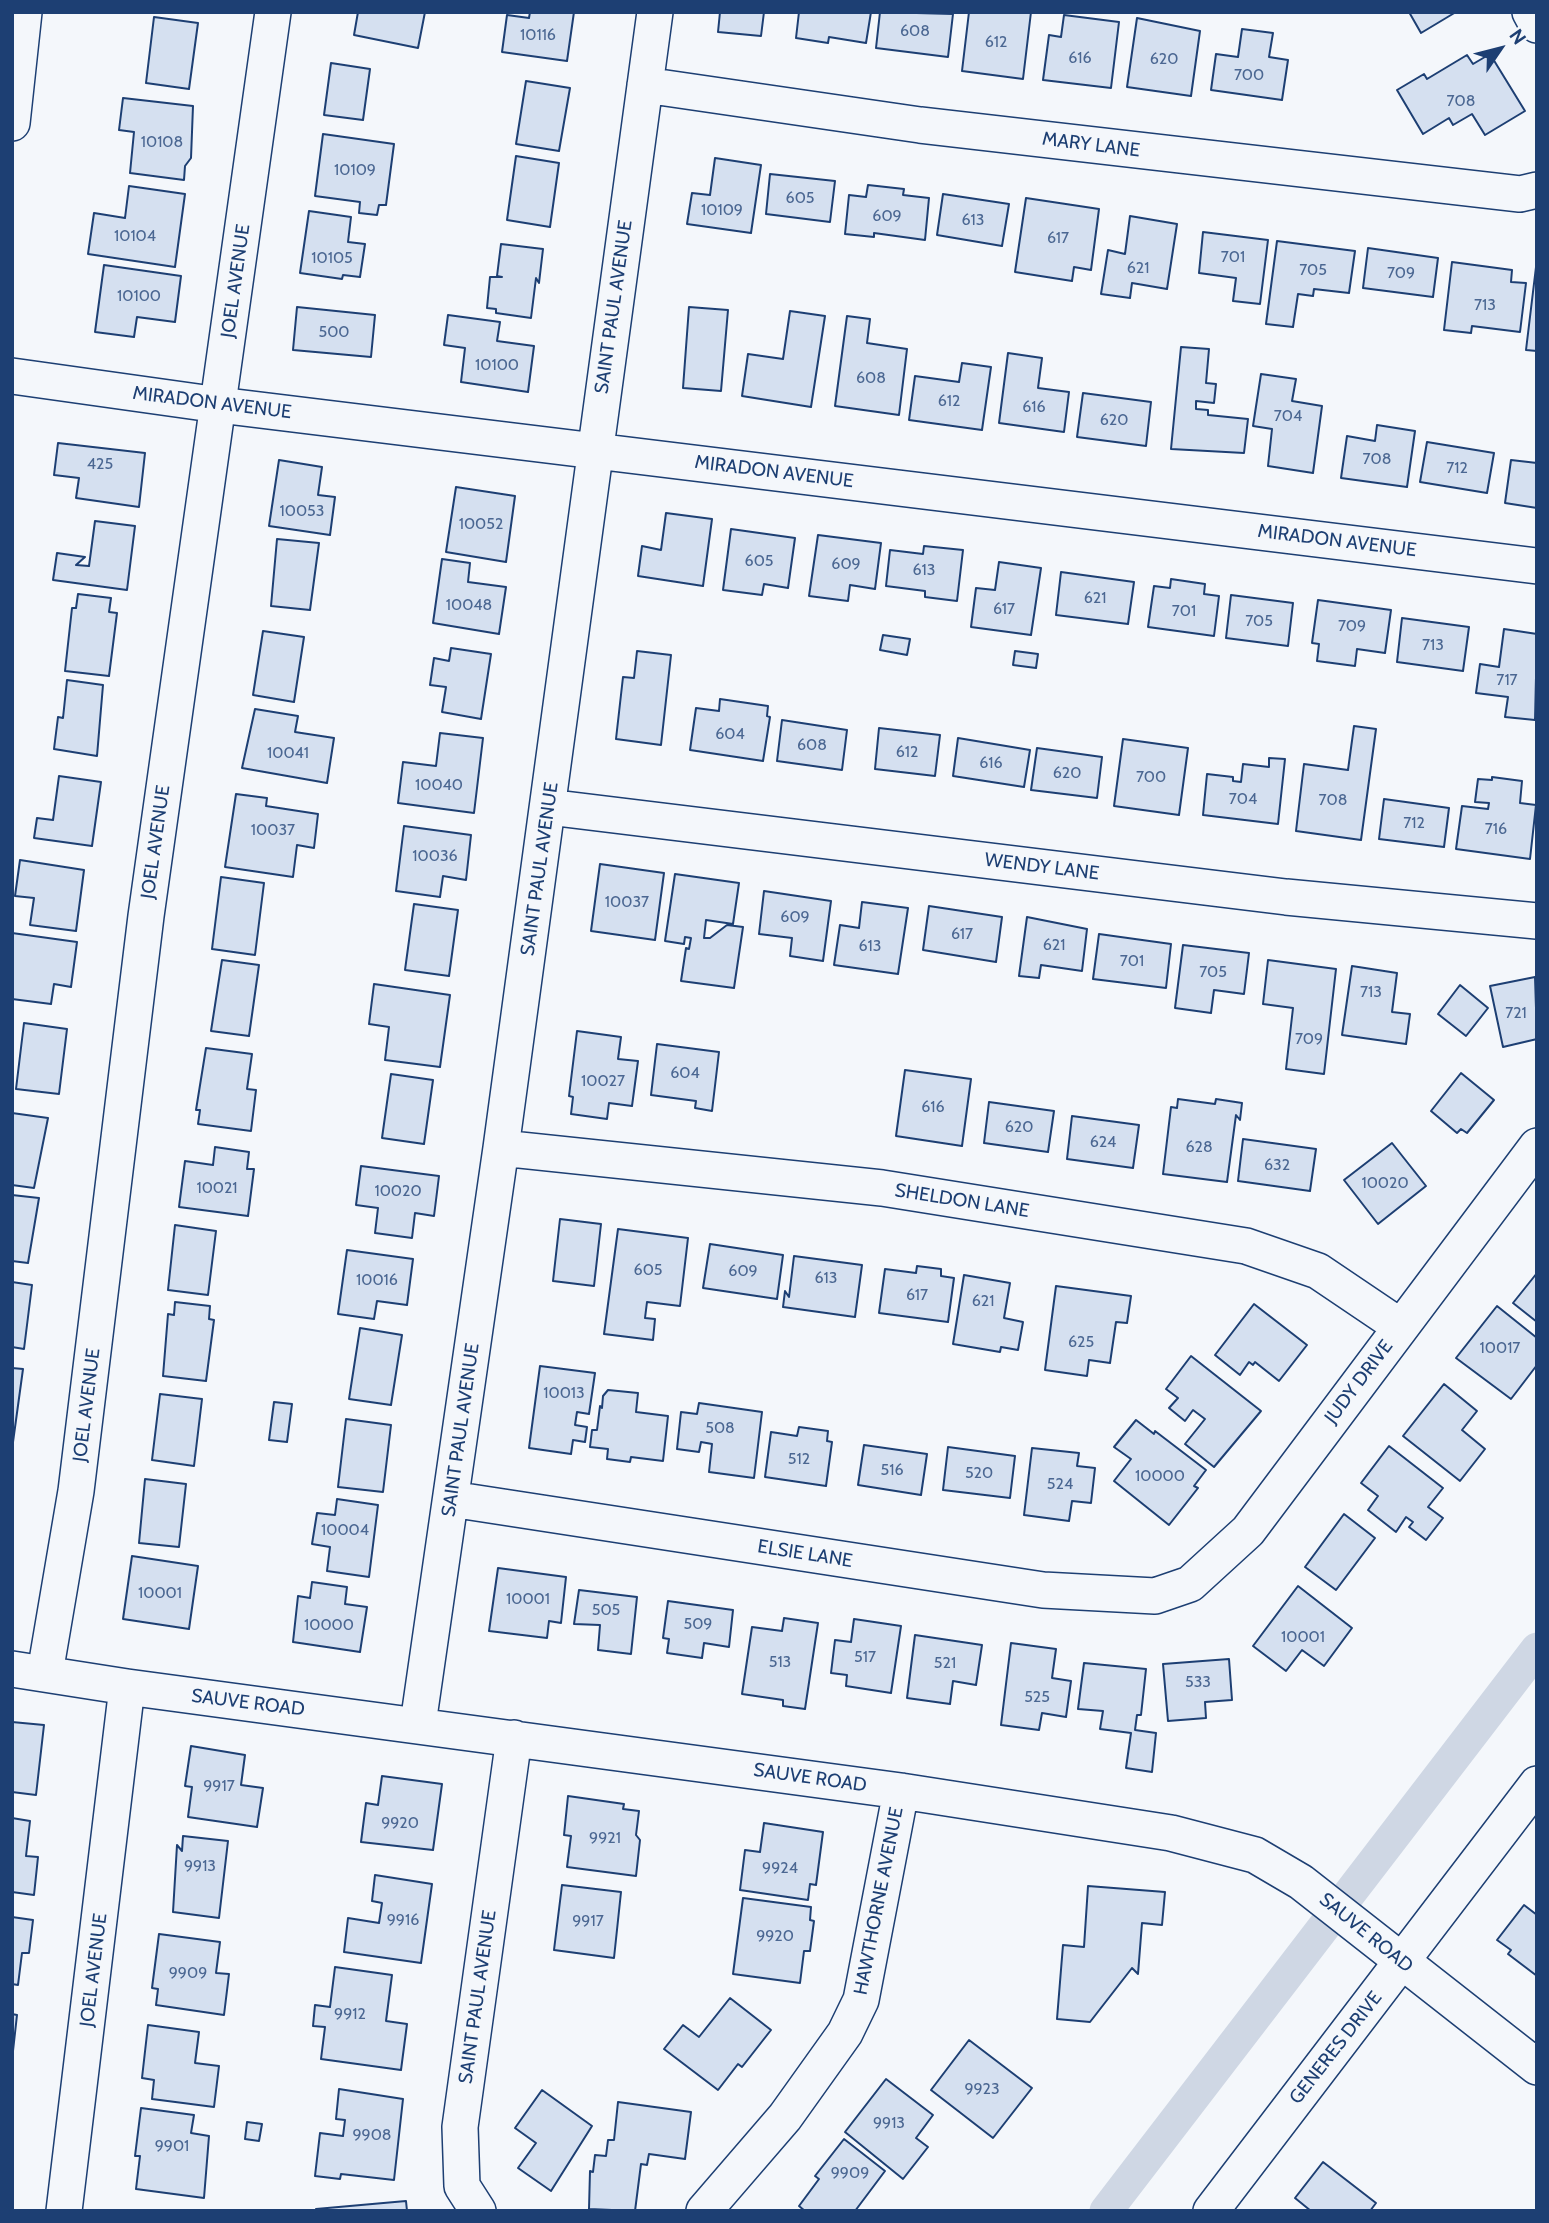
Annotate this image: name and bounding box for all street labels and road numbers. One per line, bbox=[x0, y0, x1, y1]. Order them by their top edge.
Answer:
street label: MARY LANE bbox=[1041, 128, 1141, 162]
street label: SAINT PAUL AVENUE bbox=[591, 219, 637, 395]
street label: JOEL AVENUE bbox=[217, 223, 255, 339]
street label: MIRADON AVENUE bbox=[131, 382, 293, 424]
street label: MIRADON AVENUE bbox=[693, 451, 855, 493]
street label: MIRADON AVENUE bbox=[1256, 520, 1418, 562]
street label: SAINT PAUL AVENUE bbox=[517, 781, 563, 957]
street label: JOEL AVENUE bbox=[137, 784, 175, 900]
street label: WENDY LANE bbox=[983, 849, 1101, 885]
street label: SHELDON LANE bbox=[893, 1179, 1031, 1223]
street label: JUDY DRIVE bbox=[1320, 1336, 1398, 1428]
street label: SAINT PAUL AVENUE bbox=[438, 1342, 484, 1518]
street label: JOEL AVENUE bbox=[69, 1347, 105, 1463]
street label: ELSIE LANE bbox=[756, 1535, 854, 1573]
street label: SAUVE ROAD bbox=[190, 1685, 306, 1721]
street label: SAUVE ROAD bbox=[752, 1759, 868, 1797]
street label: HAWTHORNE AVENUE bbox=[850, 1805, 908, 1997]
street label: SAUVE ROAD bbox=[1315, 1888, 1417, 1978]
street label: SAINT PAUL AVENUE bbox=[455, 1909, 501, 2085]
street label: JOEL AVENUE bbox=[76, 1912, 112, 2028]
street label: GENERES DRIVE bbox=[1285, 1987, 1387, 2109]

